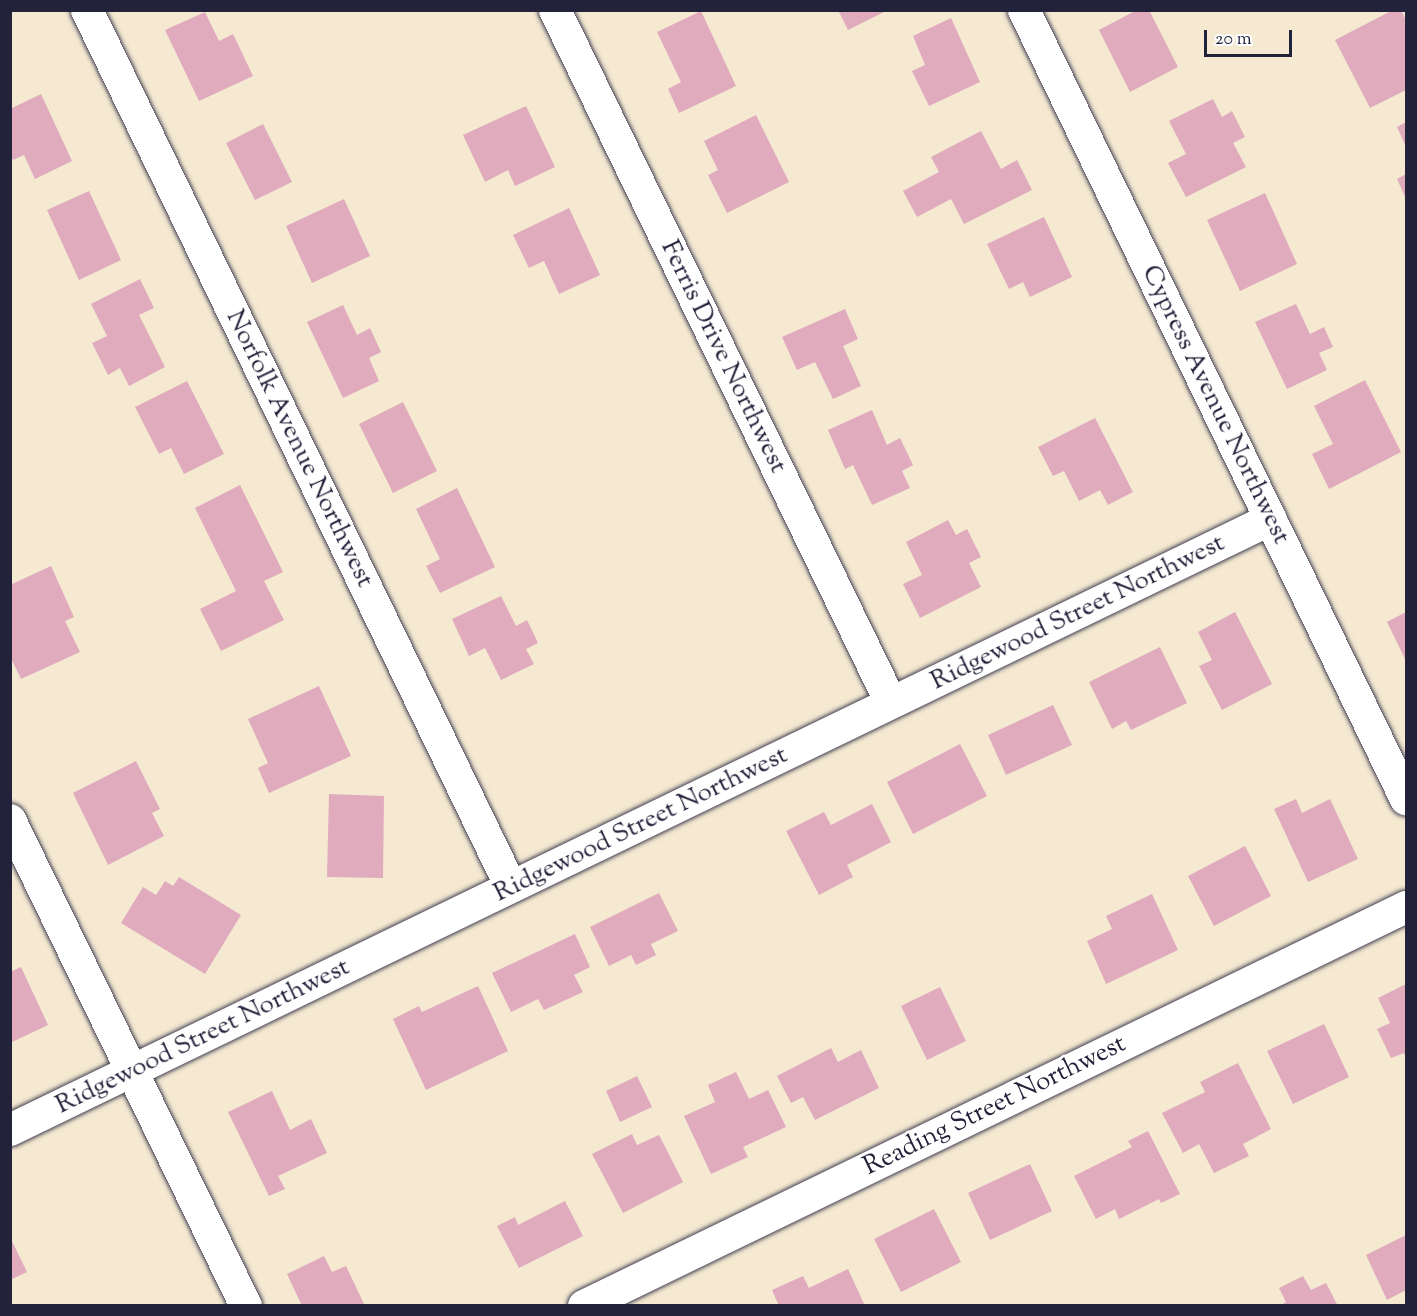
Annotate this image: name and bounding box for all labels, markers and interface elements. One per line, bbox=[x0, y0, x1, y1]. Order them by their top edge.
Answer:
scale bar bbox=[1207, 18, 1296, 56]
text: 20 m bbox=[1215, 27, 1252, 53]
street label: Ferris Drive Northwest bbox=[653, 236, 793, 478]
street label: Cypress Avenue Northwest bbox=[1134, 260, 1296, 550]
street label: Norfolk Avenue Northwest bbox=[218, 305, 380, 593]
street label: Ridgewood Street Northwest bbox=[926, 528, 1230, 698]
street label: Ridgewood Street Northwest bbox=[489, 740, 793, 910]
street label: Ridgewood Street Northwest bbox=[51, 952, 355, 1122]
street label: Reading Street Northwest bbox=[859, 1029, 1131, 1183]

